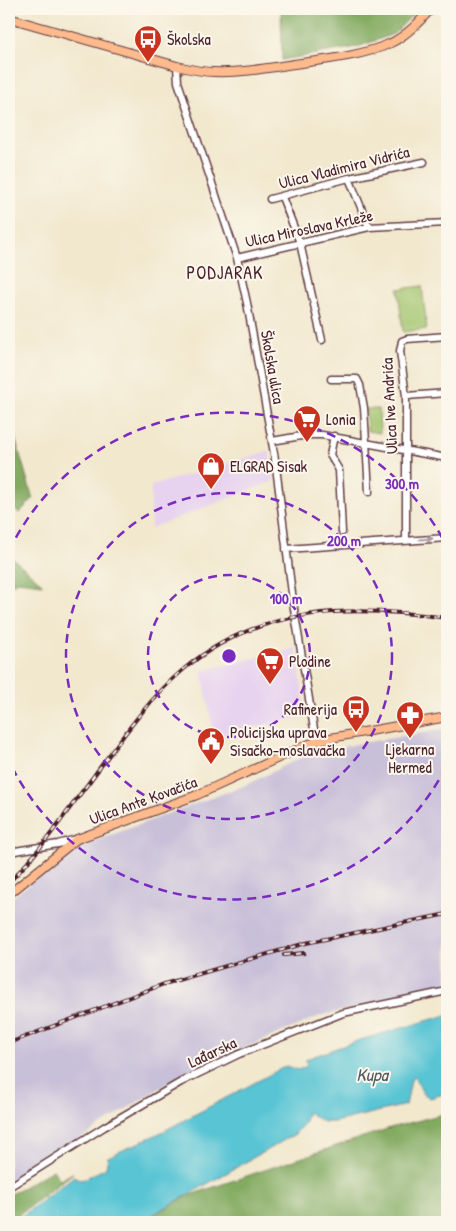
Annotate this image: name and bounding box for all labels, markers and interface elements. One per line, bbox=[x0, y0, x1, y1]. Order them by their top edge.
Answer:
bus stop icon: Školska bbox=[133, 24, 163, 63]
place label: Školska bbox=[167, 28, 211, 50]
street label: Ulica Vladimira Vidrića bbox=[276, 140, 412, 194]
street label: Ulica Miroslava Krleže bbox=[243, 204, 375, 252]
district label: PODJARAK bbox=[186, 260, 264, 285]
street label: Školska ulica bbox=[256, 329, 290, 405]
street label: Ulica Ive Andrića bbox=[375, 357, 403, 455]
supermarket icon: Lonia bbox=[292, 404, 322, 443]
place label: Lonia bbox=[326, 408, 356, 430]
shop icon: ELGRAD Sisak bbox=[196, 451, 226, 490]
place label: ELGRAD Sisak bbox=[230, 455, 307, 477]
text: 300 m bbox=[385, 473, 419, 494]
text: 200 m bbox=[327, 530, 361, 551]
one-way arrow bbox=[419, 535, 435, 543]
text: 100 m bbox=[270, 588, 302, 609]
supermarket icon: Plodine bbox=[255, 646, 285, 685]
centre of rings bbox=[220, 647, 238, 665]
place label: Plodine bbox=[289, 650, 331, 672]
bus stop icon: Rafinerija bbox=[341, 694, 371, 733]
place label: Rafinerija bbox=[284, 698, 337, 720]
pharmacy icon: Ljekarna Hermed bbox=[395, 700, 425, 739]
place label: Policijska uprava Sisačko-moslavačka bbox=[230, 721, 345, 761]
public building icon: Policijska uprava Sisačko-moslavačka bbox=[196, 726, 226, 765]
place label: Ljekarna Hermed bbox=[386, 738, 434, 778]
street label: Ulica Ante Kovačića bbox=[86, 770, 200, 830]
street label: Lađarska bbox=[184, 1031, 240, 1073]
water label: Kupa bbox=[356, 1062, 390, 1087]

